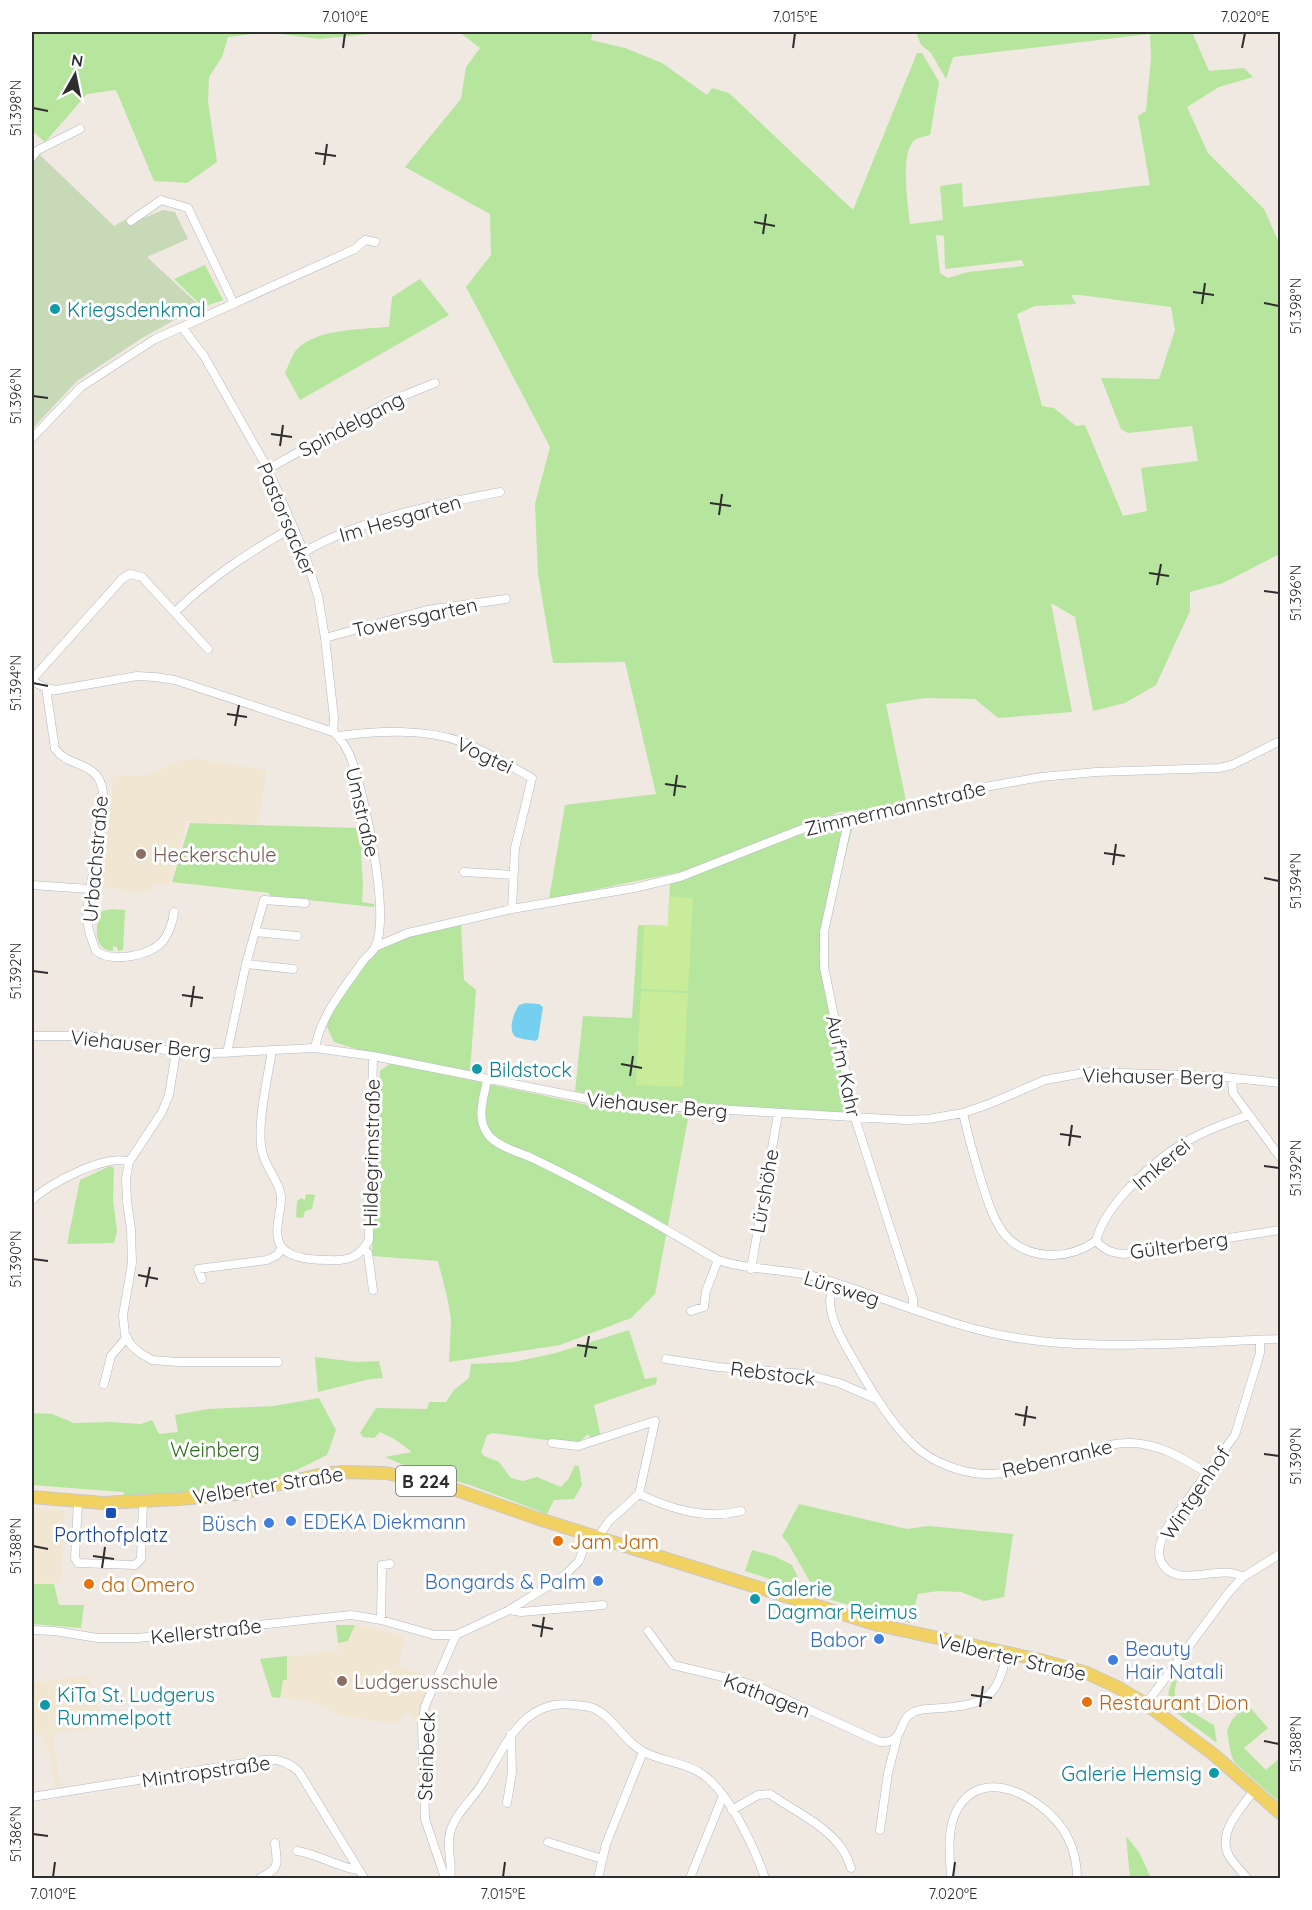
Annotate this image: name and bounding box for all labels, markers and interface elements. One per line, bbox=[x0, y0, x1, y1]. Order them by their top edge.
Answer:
text: 7.010°E bbox=[322, 7, 368, 26]
text: 7.015°E bbox=[772, 7, 818, 26]
text: 7.020°E bbox=[1220, 7, 1270, 26]
north arrow bbox=[45, 45, 105, 105]
text: N bbox=[70, 49, 85, 71]
text: 51.398°N bbox=[6, 80, 25, 136]
text: 51.398°N bbox=[1286, 278, 1305, 334]
place label: Kriegsdenkmal bbox=[67, 297, 206, 322]
marker: Kriegsdenkmal bbox=[48, 302, 62, 316]
text: 51.396°N bbox=[6, 368, 25, 424]
street label: Spindelgang bbox=[294, 386, 408, 462]
street label: Pastorsacker bbox=[252, 458, 322, 580]
street label: Im Hesgarten bbox=[336, 489, 464, 547]
text: 51.396°N bbox=[1286, 565, 1305, 621]
street label: Towersgarten bbox=[350, 592, 480, 642]
text: 51.394°N bbox=[6, 655, 25, 711]
street label: Vogtei bbox=[453, 731, 517, 779]
street label: Umstraße bbox=[341, 765, 385, 859]
street label: Zimmermannstraße bbox=[802, 775, 988, 841]
street label: Urbachstraße bbox=[77, 795, 113, 923]
place label: Heckerschule bbox=[153, 842, 277, 867]
marker: Heckerschule bbox=[134, 847, 148, 861]
text: 51.394°N bbox=[1286, 853, 1305, 909]
text: 51.392°N bbox=[6, 943, 25, 999]
street label: Auf'm Kahr bbox=[821, 1013, 867, 1120]
street label: Viehauser Berg bbox=[69, 1024, 213, 1064]
place label: Bildstock bbox=[489, 1057, 572, 1082]
marker: Bildstock bbox=[470, 1062, 484, 1076]
street label: Viehauser Berg bbox=[1082, 1062, 1224, 1090]
street label: Hildegrimstraße bbox=[357, 1079, 385, 1227]
street label: Viehauser Berg bbox=[585, 1086, 729, 1124]
street label: Imkerei bbox=[1127, 1133, 1195, 1195]
text: 51.392°N bbox=[1286, 1140, 1305, 1196]
street label: Lürshöhe bbox=[744, 1147, 784, 1235]
street label: Gülterberg bbox=[1128, 1226, 1230, 1264]
text: 51.390°N bbox=[6, 1230, 25, 1288]
street label: Lürsweg bbox=[801, 1265, 883, 1311]
street label: Rebstock bbox=[729, 1355, 817, 1391]
text: 51.390°N bbox=[1286, 1427, 1305, 1485]
street label: Rebenranke bbox=[999, 1433, 1115, 1483]
park label: Weinberg bbox=[170, 1437, 260, 1462]
street label: Wintgenhof bbox=[1155, 1441, 1235, 1545]
street label: Velberter Straße bbox=[191, 1461, 345, 1509]
road number: B 224 bbox=[396, 1466, 456, 1496]
marker: Porthofplatz bbox=[104, 1506, 118, 1520]
place label: EDEKA Diekmann bbox=[303, 1509, 466, 1534]
place label: Büsch bbox=[202, 1511, 257, 1536]
marker: EDEKA Diekmann bbox=[284, 1514, 298, 1528]
marker: Büsch bbox=[262, 1516, 276, 1530]
text: 51.388°N bbox=[6, 1518, 25, 1574]
place label: Porthofplatz bbox=[54, 1522, 168, 1547]
place label: Jam Jam bbox=[570, 1529, 659, 1554]
marker: Jam Jam bbox=[551, 1534, 565, 1548]
place label: Bongards & Palm bbox=[425, 1569, 586, 1594]
place label: da Omero bbox=[101, 1572, 195, 1597]
marker: Bongards & Palm bbox=[591, 1574, 605, 1588]
place label: Galerie Dagmar Reimus bbox=[767, 1576, 917, 1624]
marker: da Omero bbox=[82, 1577, 96, 1591]
marker: Galerie Dagmar Reimus bbox=[748, 1592, 762, 1606]
street label: Kellerstraße bbox=[149, 1613, 263, 1649]
place label: Babor bbox=[810, 1627, 867, 1652]
street label: Velberter Straße bbox=[935, 1628, 1089, 1686]
marker: Babor bbox=[872, 1632, 886, 1646]
place label: Beauty Hair Natali bbox=[1125, 1636, 1223, 1684]
marker: Beauty Hair Natali bbox=[1106, 1653, 1120, 1667]
street label: Kathagen bbox=[720, 1667, 814, 1723]
place label: Ludgerusschule bbox=[354, 1669, 498, 1694]
marker: Ludgerusschule bbox=[335, 1674, 349, 1688]
place label: KiTa St. Ludgerus Rummelpott bbox=[57, 1682, 215, 1730]
place label: Restaurant Dion bbox=[1099, 1690, 1249, 1715]
marker: Restaurant Dion bbox=[1080, 1695, 1094, 1709]
marker: KiTa St. Ludgerus Rummelpott bbox=[38, 1698, 52, 1712]
street label: Steinbeck bbox=[412, 1711, 440, 1801]
text: 51.388°N bbox=[1286, 1716, 1305, 1772]
street label: Mintropstraße bbox=[140, 1750, 272, 1792]
place label: Galerie Hemsig bbox=[1061, 1761, 1202, 1786]
marker: Galerie Hemsig bbox=[1207, 1766, 1221, 1780]
text: 51.386°N bbox=[6, 1806, 25, 1862]
text: 7.010°E bbox=[30, 1884, 76, 1903]
text: 7.015°E bbox=[480, 1884, 526, 1903]
text: 7.020°E bbox=[928, 1884, 978, 1903]

